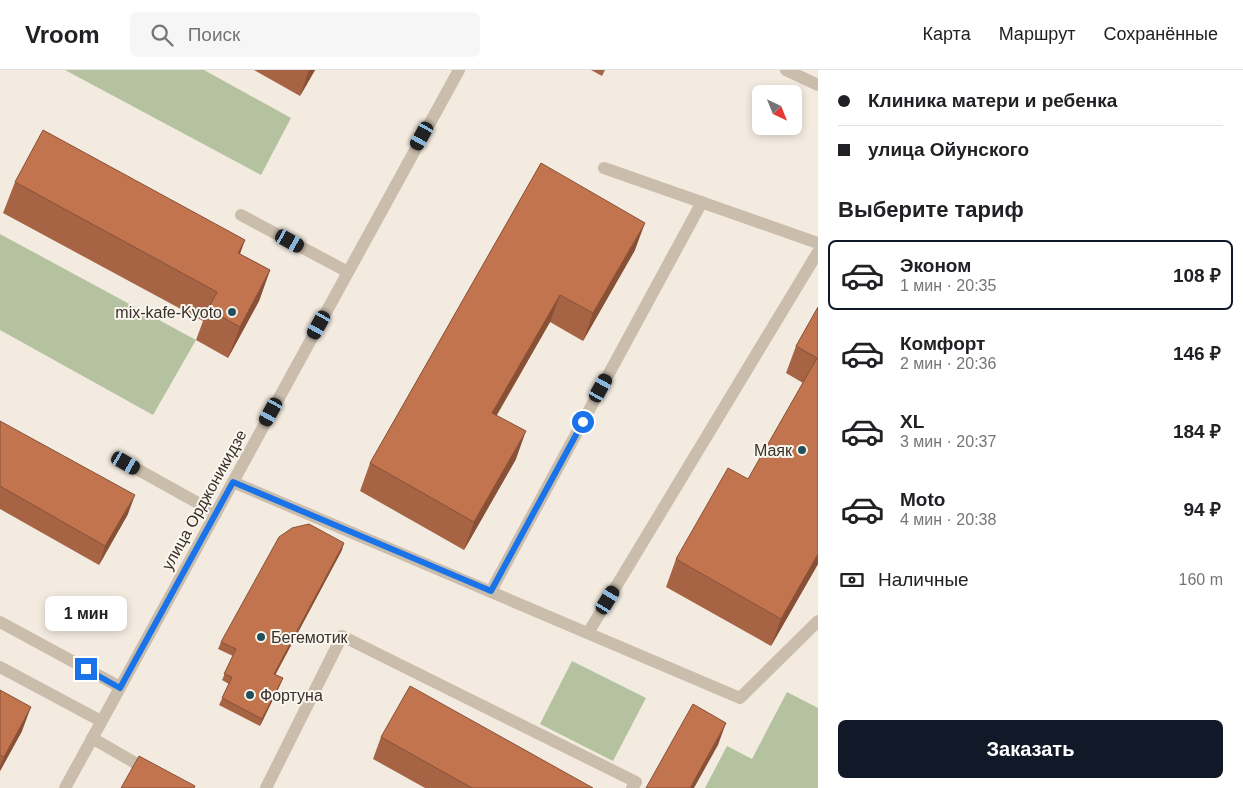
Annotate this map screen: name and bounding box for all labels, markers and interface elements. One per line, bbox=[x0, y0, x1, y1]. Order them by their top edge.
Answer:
search box bbox=[130, 12, 480, 57]
text: Vroom bbox=[25, 21, 100, 48]
icon: search bbox=[148, 21, 176, 49]
text: Поиск bbox=[188, 24, 240, 45]
text: Карта bbox=[923, 24, 971, 44]
text: Маршрут bbox=[999, 24, 1075, 44]
text: Сохранённые bbox=[1103, 24, 1218, 44]
north arrow bbox=[752, 85, 802, 135]
map controls bbox=[752, 85, 802, 135]
text: Клиника матери и ребенка bbox=[868, 90, 1117, 111]
car bbox=[408, 119, 435, 153]
text: улица Ойунского bbox=[868, 139, 1029, 160]
text: Выберите тариф bbox=[838, 197, 1024, 222]
car bbox=[273, 227, 306, 255]
icon: car bbox=[840, 253, 885, 298]
text: Эконом bbox=[900, 255, 971, 276]
text: 108 ₽ bbox=[1173, 265, 1221, 286]
text: 1 мин · 20:35 bbox=[900, 277, 996, 294]
place label: mix-kafe-Kyoto bbox=[115, 304, 222, 321]
marker: mix-kafe-Kyoto bbox=[226, 306, 238, 318]
car bbox=[305, 308, 332, 342]
icon: car bbox=[840, 331, 885, 376]
text: Комфорт bbox=[900, 333, 985, 354]
text: 146 ₽ bbox=[1173, 343, 1221, 364]
text: 2 мин · 20:36 bbox=[900, 355, 996, 372]
car bbox=[587, 371, 614, 405]
car bbox=[257, 395, 284, 429]
icon: car bbox=[840, 409, 885, 454]
route start bbox=[572, 411, 594, 433]
text: XL bbox=[900, 411, 924, 432]
text: 184 ₽ bbox=[1173, 421, 1221, 442]
street label: улица Орджоникидзе bbox=[158, 427, 250, 573]
text: 3 мин · 20:37 bbox=[900, 433, 996, 450]
place label: Маяк bbox=[754, 442, 793, 459]
marker: Маяк bbox=[796, 444, 808, 456]
car bbox=[109, 449, 142, 477]
icon: car bbox=[840, 487, 885, 532]
text: Moto bbox=[900, 489, 945, 510]
text: 94 ₽ bbox=[1184, 499, 1221, 520]
text: 4 мин · 20:38 bbox=[900, 511, 996, 528]
icon: cash bbox=[838, 566, 866, 594]
text: Наличные bbox=[878, 569, 969, 590]
text: 160 m bbox=[1179, 571, 1223, 588]
car bbox=[593, 583, 622, 617]
callout: 1 мин bbox=[45, 596, 127, 632]
text: 1 мин bbox=[64, 605, 108, 622]
place label: Бегемотик bbox=[271, 629, 349, 646]
marker: Бегемотик bbox=[255, 631, 267, 643]
route end bbox=[75, 658, 97, 680]
place label: Фортуна bbox=[260, 687, 323, 704]
marker: Фортуна bbox=[244, 689, 256, 701]
button: Заказать bbox=[838, 720, 1223, 778]

